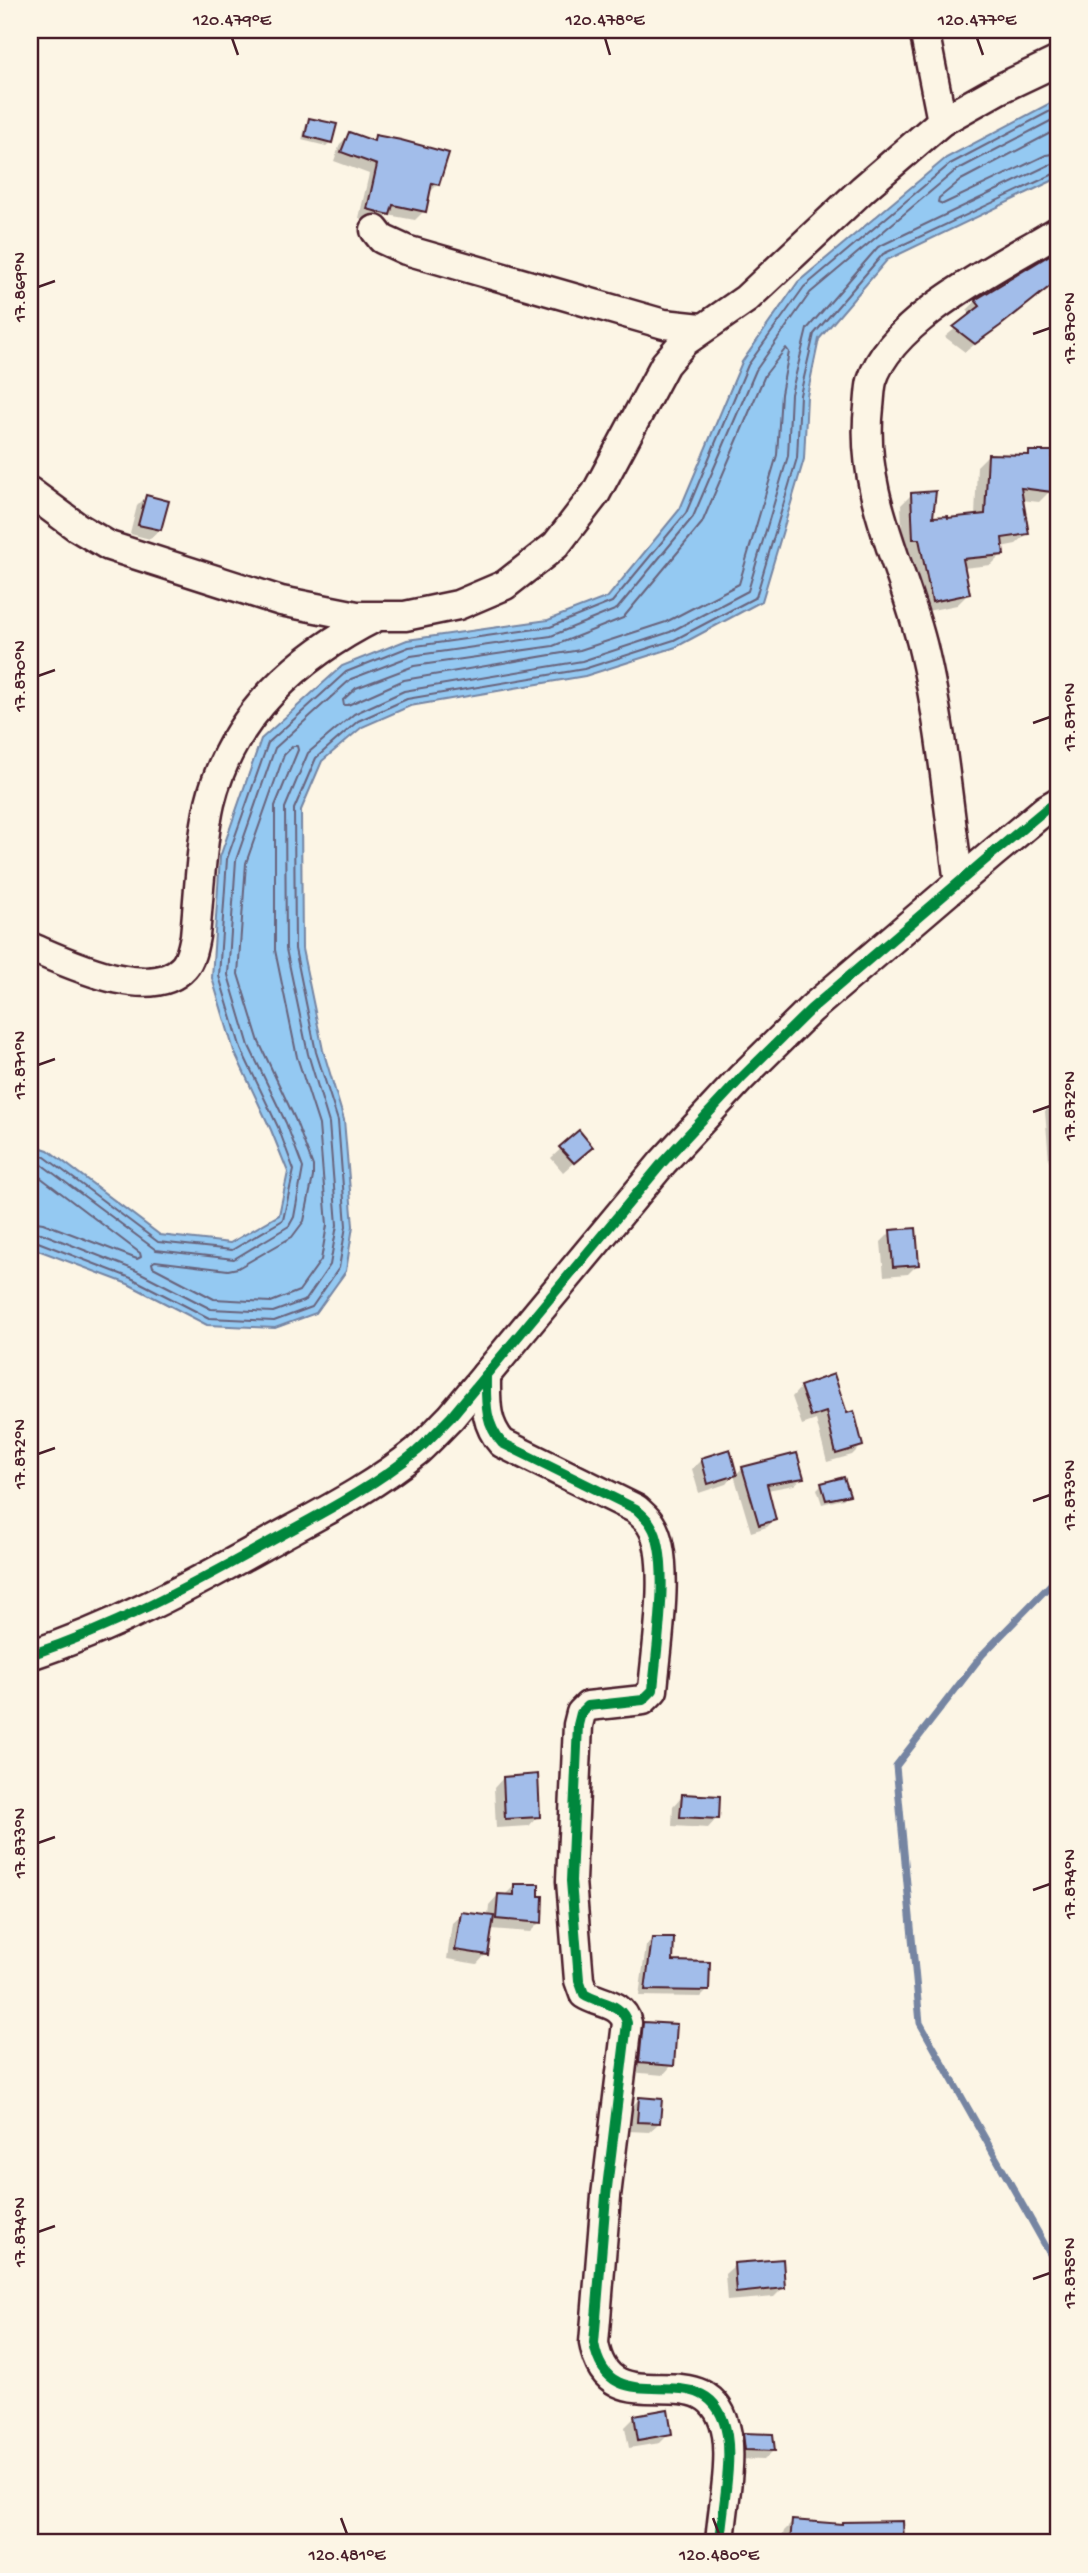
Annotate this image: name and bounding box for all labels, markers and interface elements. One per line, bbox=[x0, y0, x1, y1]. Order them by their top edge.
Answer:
text: 120.479°E bbox=[192, 11, 272, 32]
text: 120.478°E bbox=[564, 11, 645, 32]
text: 120.477°E bbox=[937, 11, 1017, 32]
text: 17.869°N bbox=[11, 252, 32, 323]
text: 17.870°N bbox=[1061, 292, 1082, 365]
text: 17.870°N bbox=[11, 640, 32, 713]
text: 17.871°N bbox=[1061, 683, 1082, 752]
text: 17.871°N bbox=[11, 1031, 32, 1100]
text: 17.872°N bbox=[1061, 1071, 1082, 1142]
text: 17.872°N bbox=[11, 1419, 32, 1490]
text: 17.873°N bbox=[1061, 1460, 1082, 1531]
text: 17.873°N bbox=[11, 1808, 32, 1879]
text: 17.874°N bbox=[1061, 1849, 1082, 1920]
text: 17.874°N bbox=[11, 2197, 32, 2268]
text: 17.875°N bbox=[1061, 2238, 1082, 2309]
text: 120.481°E bbox=[308, 2546, 386, 2567]
text: 120.480°E bbox=[678, 2546, 760, 2567]

